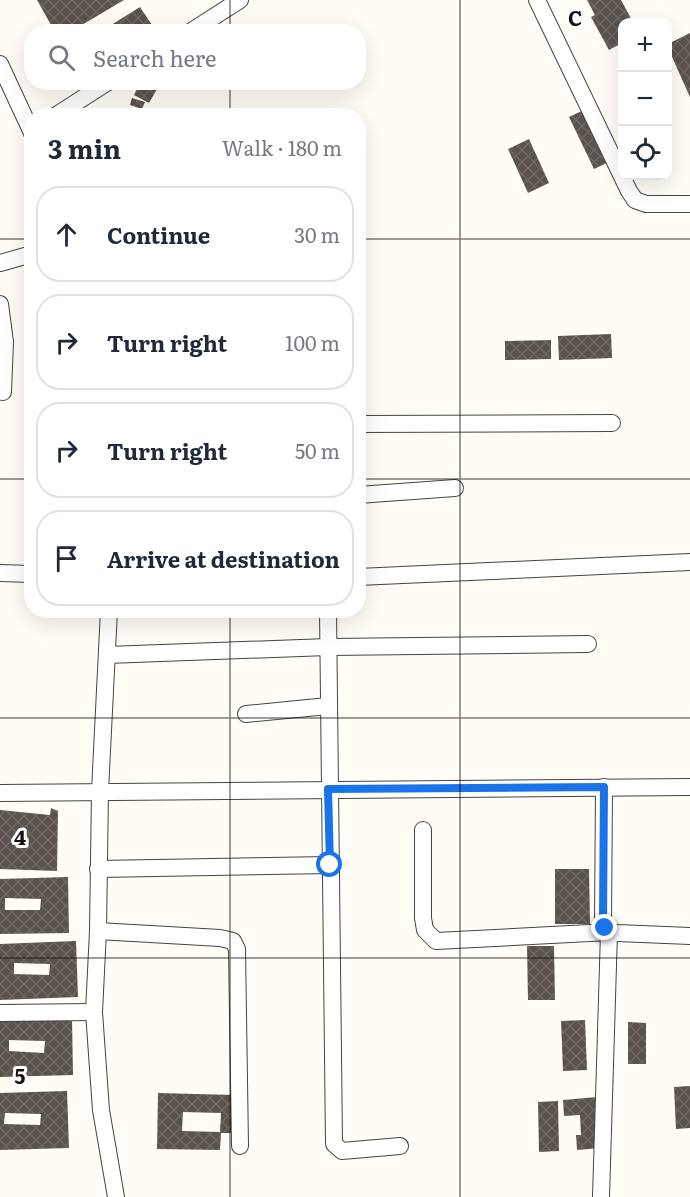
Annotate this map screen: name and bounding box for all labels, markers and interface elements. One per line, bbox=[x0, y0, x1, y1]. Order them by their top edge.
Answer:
text: C bbox=[568, 2, 582, 32]
map controls bbox=[618, 18, 672, 180]
button: + bbox=[618, 18, 672, 72]
search box bbox=[24, 24, 366, 90]
icon: search bbox=[45, 41, 78, 74]
text: Search here bbox=[93, 41, 216, 74]
button: − bbox=[618, 72, 672, 126]
button: locate bbox=[618, 126, 672, 180]
text: 3 min bbox=[48, 128, 121, 167]
text: Walk · 180 m bbox=[222, 132, 342, 162]
icon: ahead bbox=[50, 218, 83, 251]
text: Continue bbox=[107, 218, 210, 251]
text: 30 m bbox=[294, 219, 340, 249]
icon: right bbox=[50, 326, 83, 359]
text: Turn right bbox=[107, 326, 227, 359]
text: 100 m bbox=[285, 327, 340, 357]
icon: right bbox=[50, 434, 83, 467]
text: Turn right bbox=[107, 434, 227, 467]
text: 50 m bbox=[295, 435, 340, 465]
icon: arrive bbox=[50, 542, 83, 575]
text: Arrive at destination bbox=[107, 542, 340, 575]
text: 4 bbox=[14, 821, 26, 851]
route start bbox=[316, 851, 342, 877]
route end bbox=[591, 914, 617, 940]
text: 5 bbox=[15, 1060, 26, 1090]

